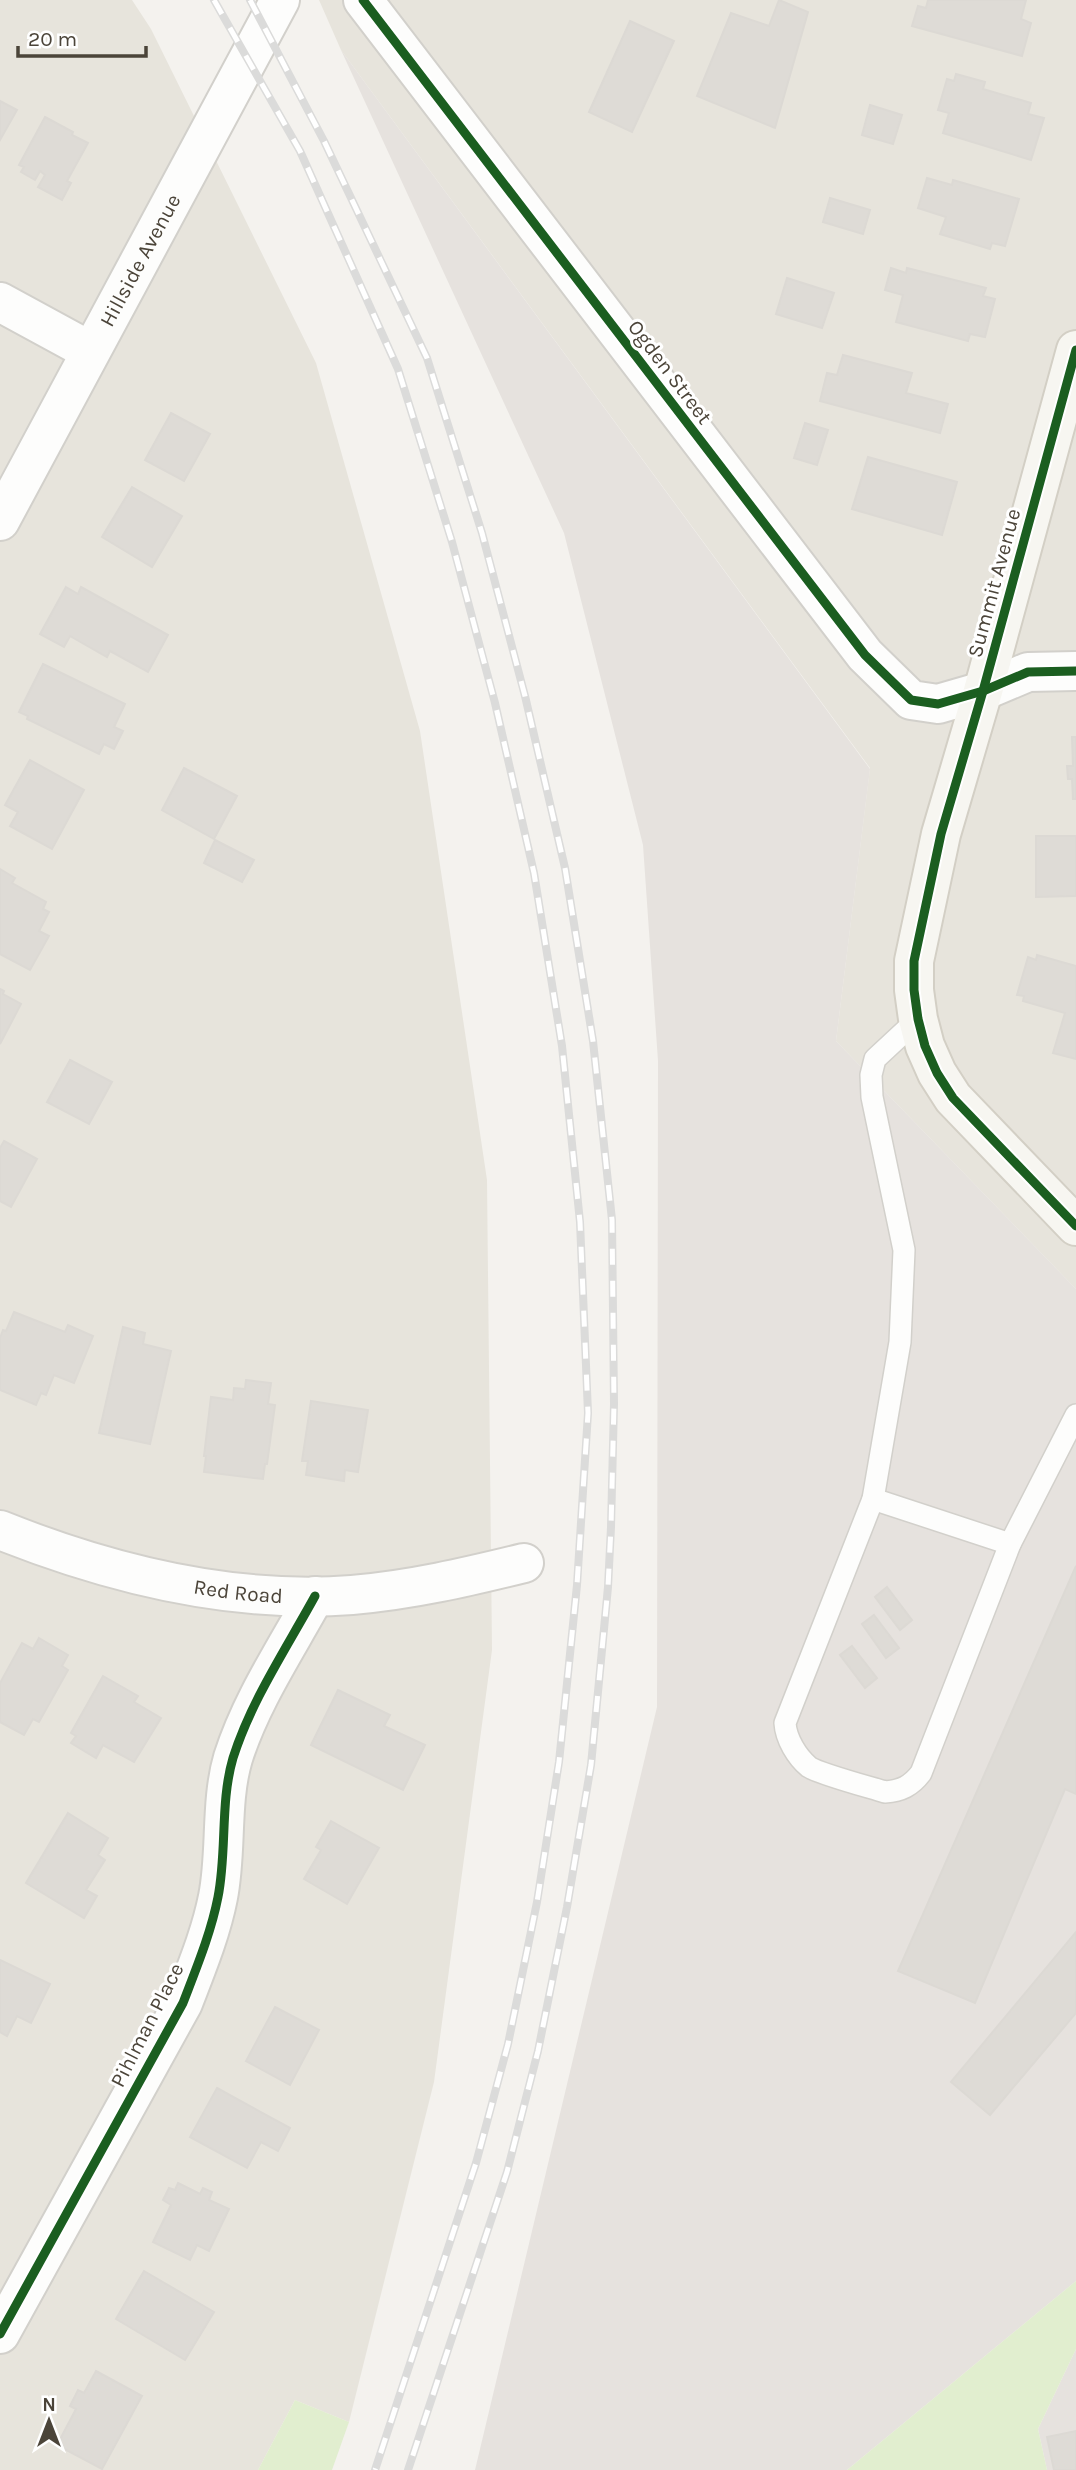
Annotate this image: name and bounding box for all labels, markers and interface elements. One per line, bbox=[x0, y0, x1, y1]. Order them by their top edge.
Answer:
scale bar bbox=[18, 14, 145, 58]
text: 20 m bbox=[28, 27, 77, 51]
street label: Hillside Avenue bbox=[95, 190, 185, 331]
street label: Ogden Street bbox=[623, 315, 717, 429]
street label: Summit Avenue bbox=[963, 506, 1025, 660]
street label: Red Road bbox=[192, 1575, 283, 1608]
street label: Pihlman Place bbox=[105, 1959, 189, 2091]
north arrow bbox=[14, 2386, 84, 2456]
text: N bbox=[42, 2394, 56, 2416]

